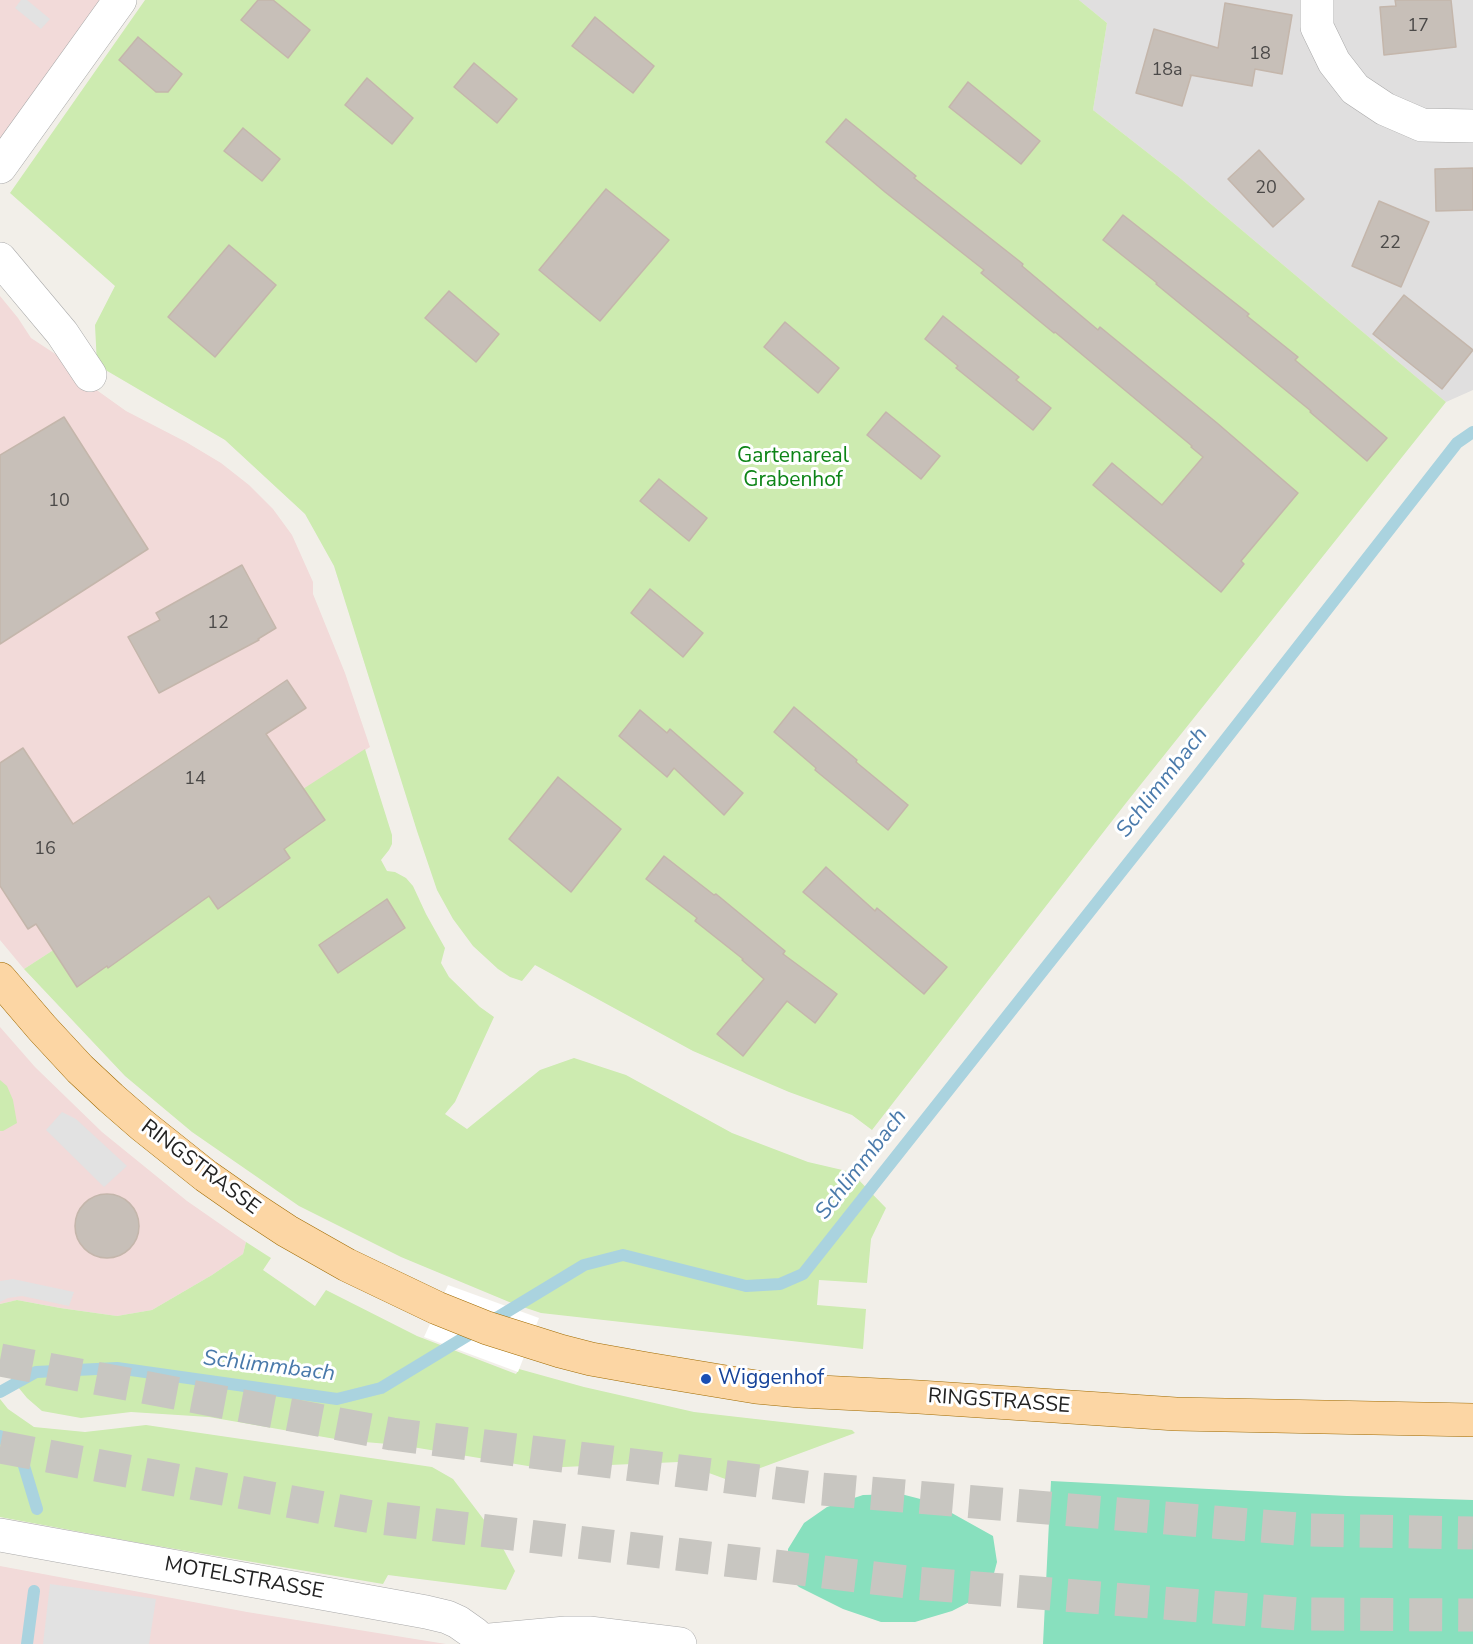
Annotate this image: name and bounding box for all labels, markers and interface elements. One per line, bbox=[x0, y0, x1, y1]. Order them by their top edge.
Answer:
house number: 17 bbox=[1407, 16, 1429, 38]
house number: 18 bbox=[1249, 44, 1271, 66]
house number: 18a bbox=[1151, 60, 1183, 82]
house number: 20 bbox=[1255, 178, 1277, 200]
house number: 22 bbox=[1379, 233, 1401, 255]
park label: Gartenareal Grabenhof bbox=[737, 444, 849, 494]
house number: 10 bbox=[48, 491, 70, 513]
house number: 12 bbox=[207, 613, 229, 635]
water label: Schlimmbach bbox=[1112, 723, 1214, 843]
house number: 14 bbox=[184, 769, 206, 791]
house number: 16 bbox=[34, 839, 56, 861]
water label: Schlimmbach bbox=[811, 1105, 913, 1225]
street label: RINGSTRASSE bbox=[136, 1115, 264, 1221]
water label: Schlimmbach bbox=[202, 1346, 336, 1388]
place label: Wiggenhof bbox=[718, 1366, 824, 1392]
marker: Wiggenhof bbox=[699, 1372, 713, 1386]
street label: RINGSTRASSE bbox=[927, 1384, 1071, 1420]
street label: MOTELSTRASSE bbox=[162, 1553, 326, 1605]

